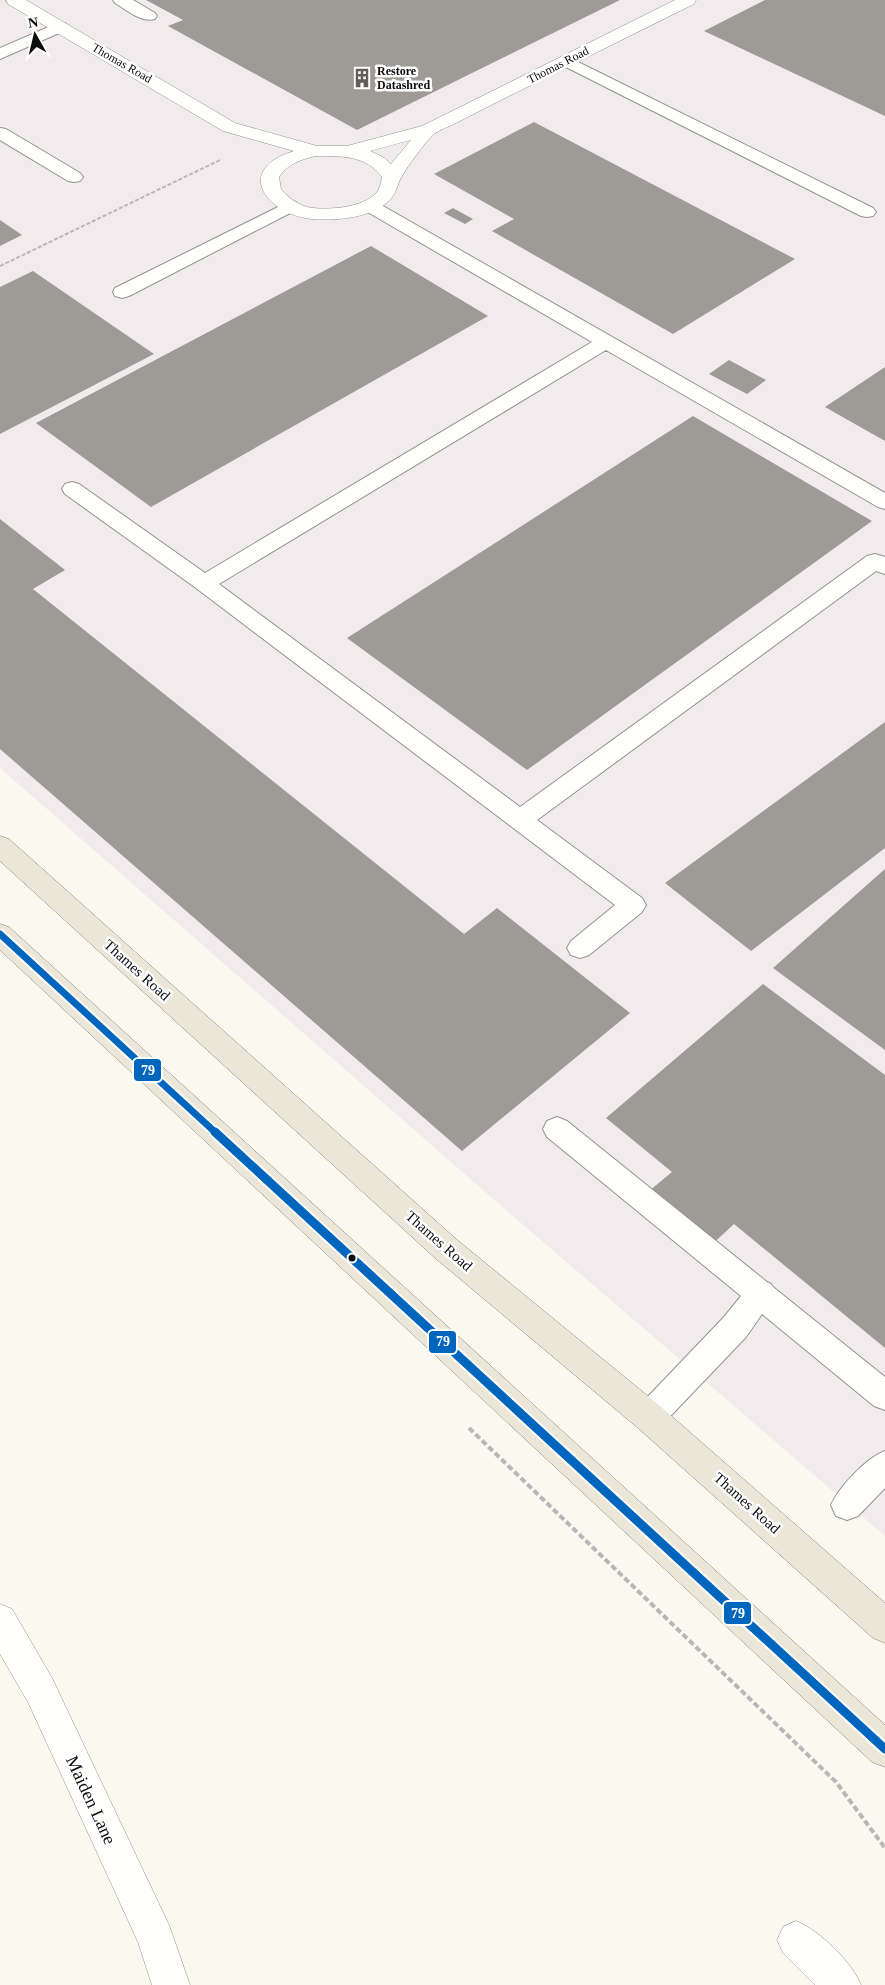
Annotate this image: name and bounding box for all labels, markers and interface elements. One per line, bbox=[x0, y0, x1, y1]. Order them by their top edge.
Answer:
north arrow bbox=[10, 10, 60, 60]
text: N bbox=[27, 14, 39, 31]
street label: Thomas Road bbox=[89, 40, 155, 86]
street label: Thomas Road bbox=[525, 44, 591, 86]
place label: Restore Datashred bbox=[377, 64, 430, 92]
building icon: Restore Datashred bbox=[351, 67, 373, 89]
street label: Thames Road bbox=[101, 936, 174, 1004]
line badge: 79 bbox=[133, 1058, 162, 1082]
text: 79 bbox=[141, 1063, 155, 1078]
street label: Thames Road bbox=[402, 1208, 476, 1275]
unlabelled marker bbox=[347, 1253, 357, 1263]
line badge: 79 bbox=[428, 1330, 457, 1354]
text: 79 bbox=[436, 1334, 450, 1349]
street label: Thames Road bbox=[711, 1469, 784, 1537]
line badge: 79 bbox=[723, 1601, 752, 1625]
text: 79 bbox=[731, 1606, 745, 1621]
street label: Maiden Lane bbox=[62, 1753, 120, 1847]

